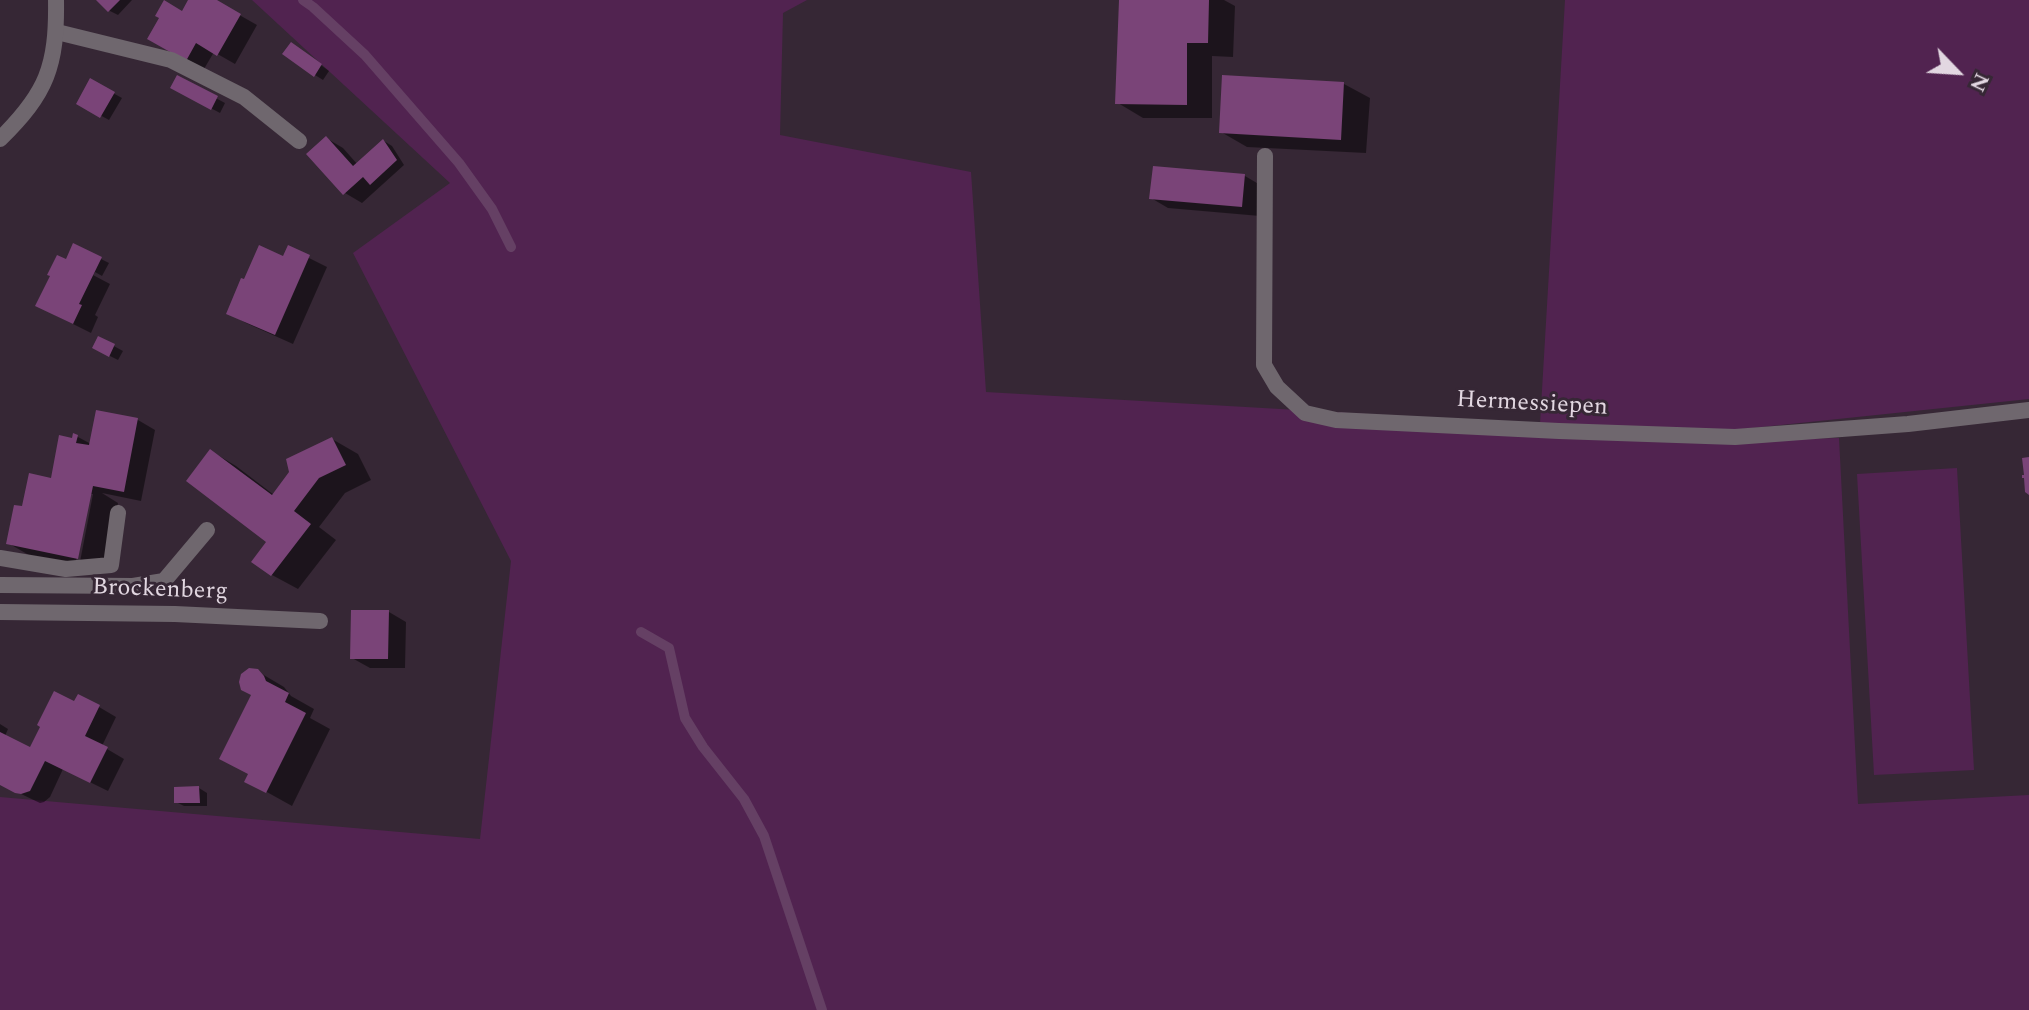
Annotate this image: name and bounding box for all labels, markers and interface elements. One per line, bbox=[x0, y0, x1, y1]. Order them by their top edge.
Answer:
north arrow bbox=[1917, 32, 1997, 112]
text: N bbox=[1960, 67, 1998, 97]
street label: Hermessiepen bbox=[1455, 387, 1609, 423]
street label: Brockenberg bbox=[92, 574, 228, 608]

